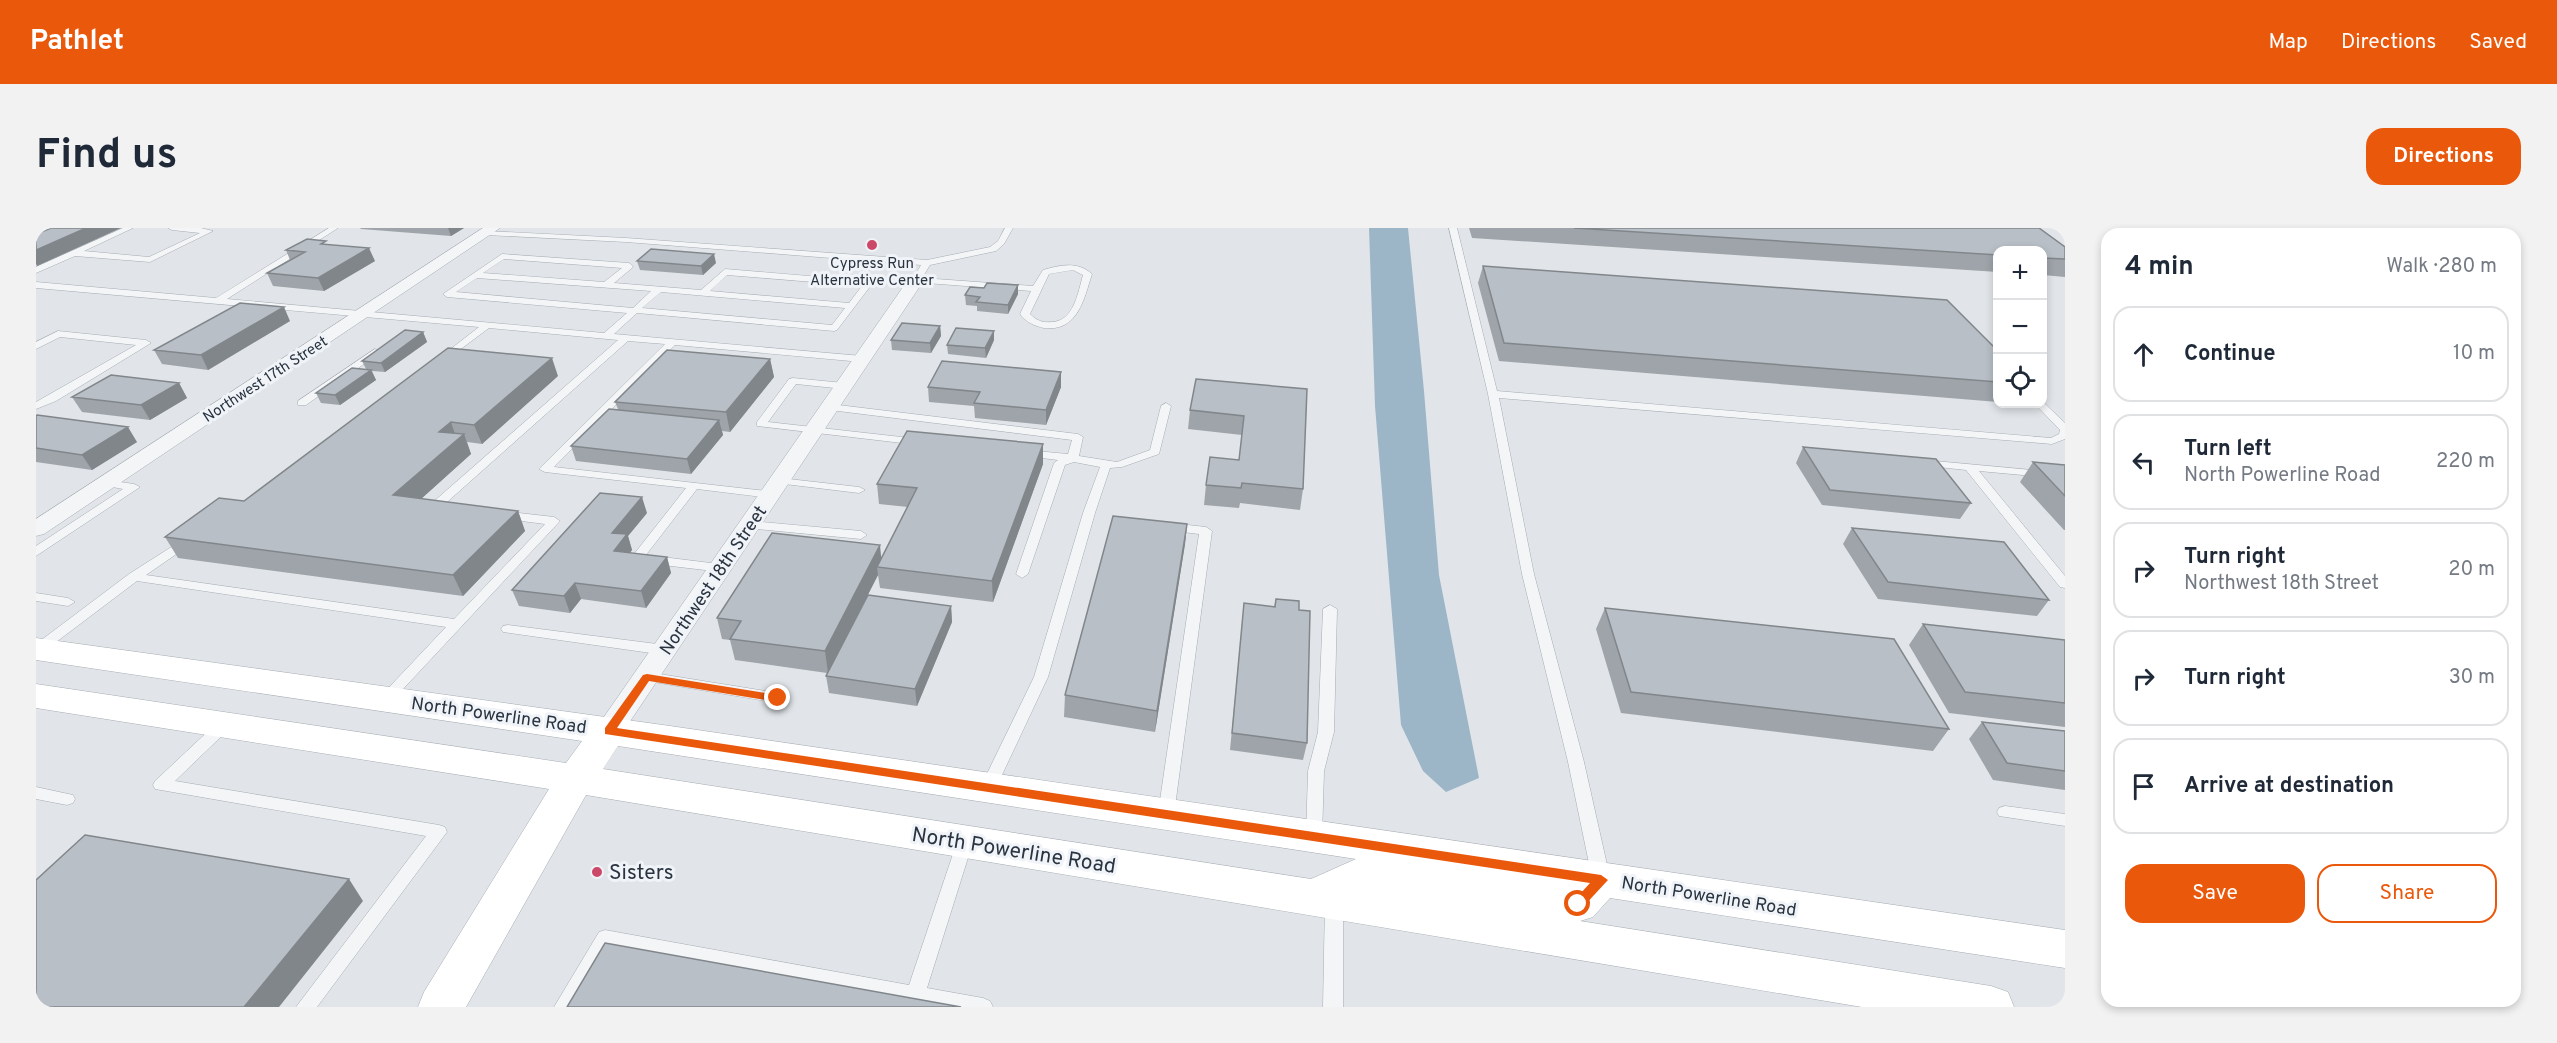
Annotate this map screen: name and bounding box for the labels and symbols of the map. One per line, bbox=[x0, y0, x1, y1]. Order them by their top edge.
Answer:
marker: Cypress Run Alternative Center bbox=[865, 238, 879, 252]
place label: Cypress Run Alternative Center bbox=[810, 255, 934, 291]
street label: Northwest 17th Street bbox=[200, 333, 332, 428]
street label: Northwest 18th Street bbox=[656, 502, 773, 660]
route end bbox=[764, 684, 790, 710]
street label: North Powerline Road bbox=[410, 693, 588, 740]
street label: North Powerline Road bbox=[910, 822, 1118, 881]
place label: Sisters bbox=[609, 860, 674, 887]
marker: Sisters bbox=[590, 865, 604, 879]
street label: North Powerline Road bbox=[1620, 872, 1798, 923]
route start bbox=[1564, 890, 1590, 916]

